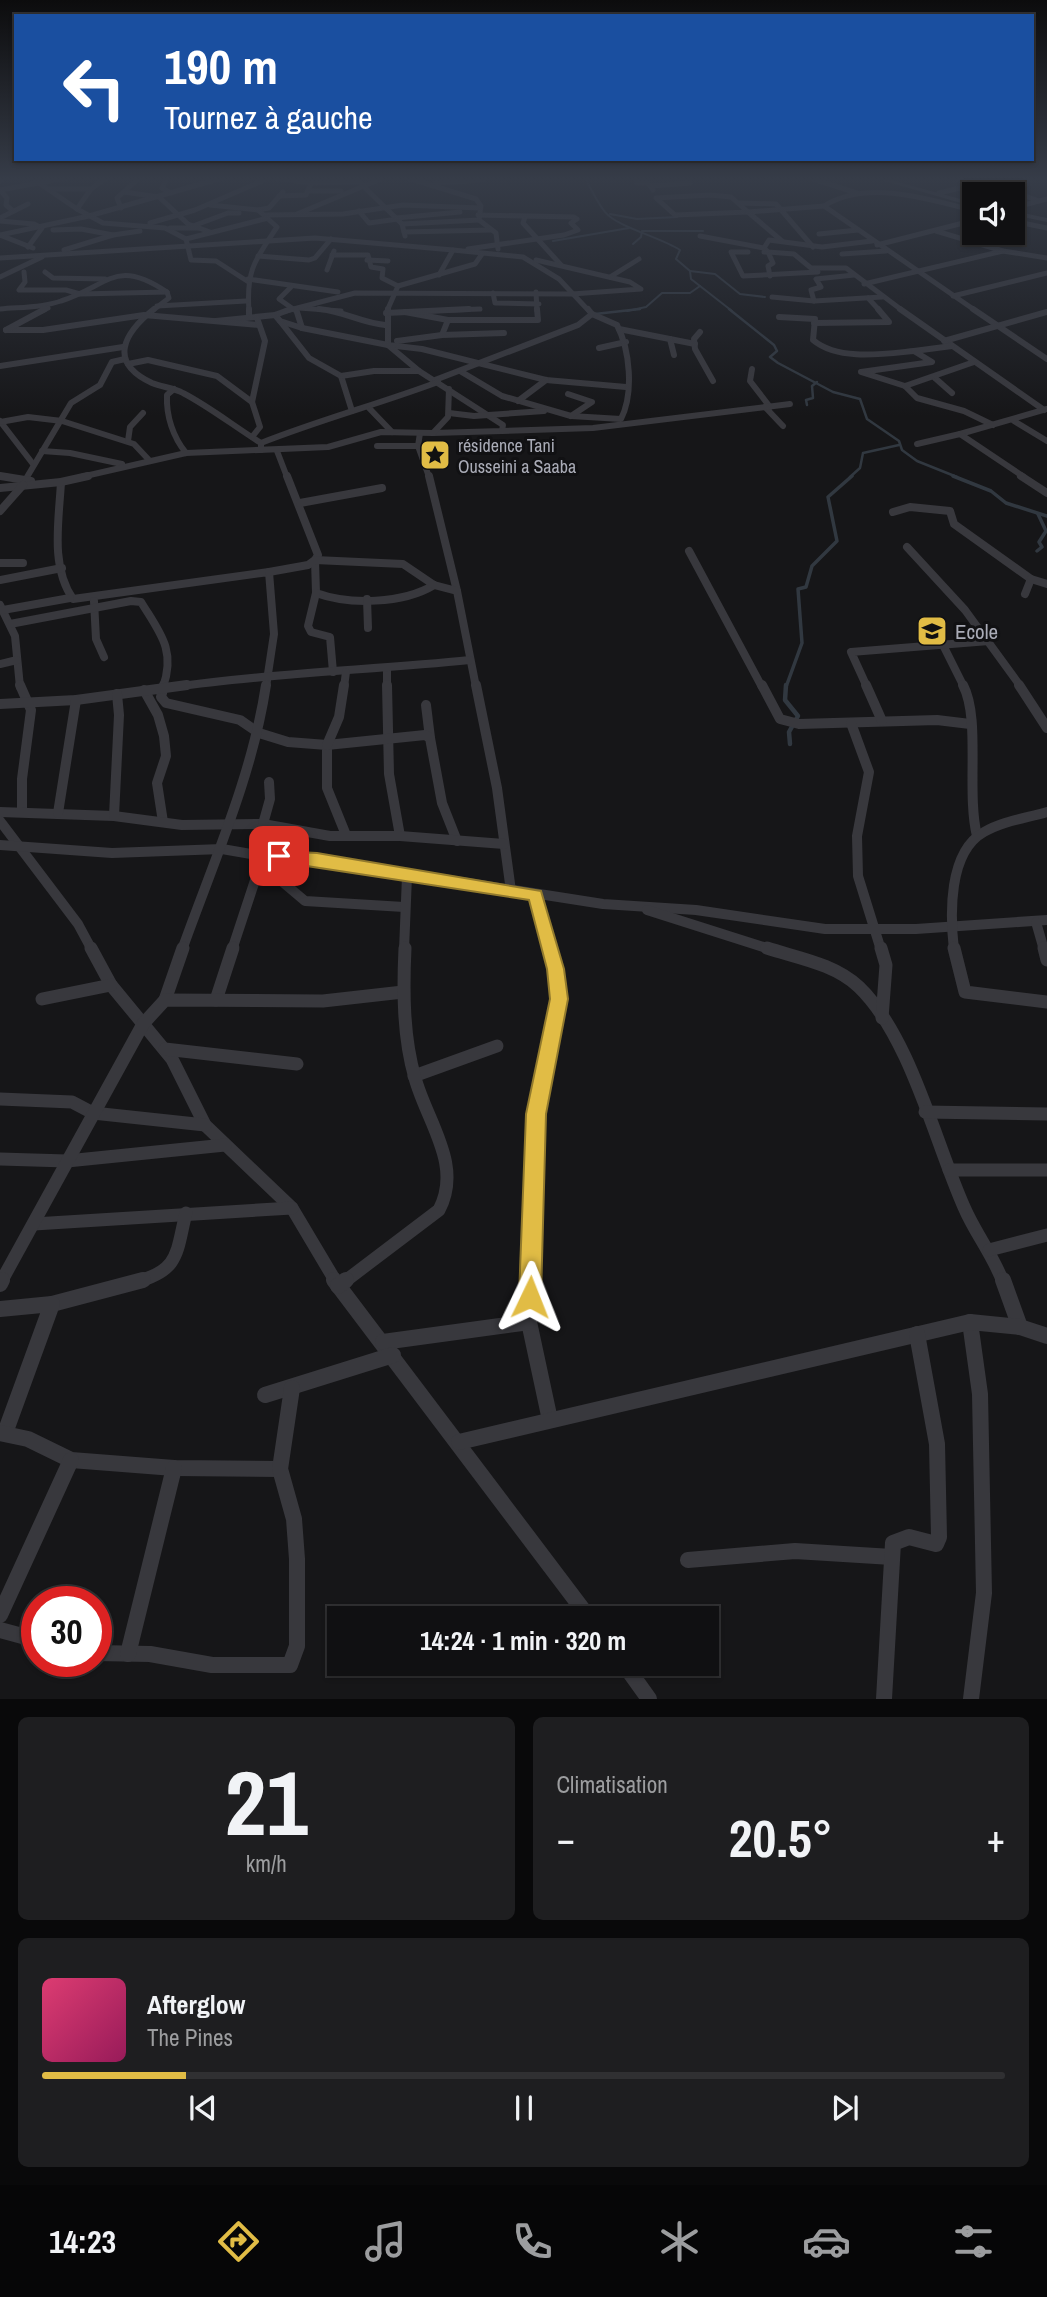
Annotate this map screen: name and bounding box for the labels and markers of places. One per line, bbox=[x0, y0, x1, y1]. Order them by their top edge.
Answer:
place label: résidence Tani Ousseini a Saaba bbox=[458, 433, 576, 479]
place icon: résidence Tani Ousseini a Saaba bbox=[418, 438, 452, 472]
school or university icon: Ecole bbox=[915, 614, 949, 648]
place label: Ecole bbox=[955, 617, 998, 646]
pin bbox=[249, 826, 309, 886]

